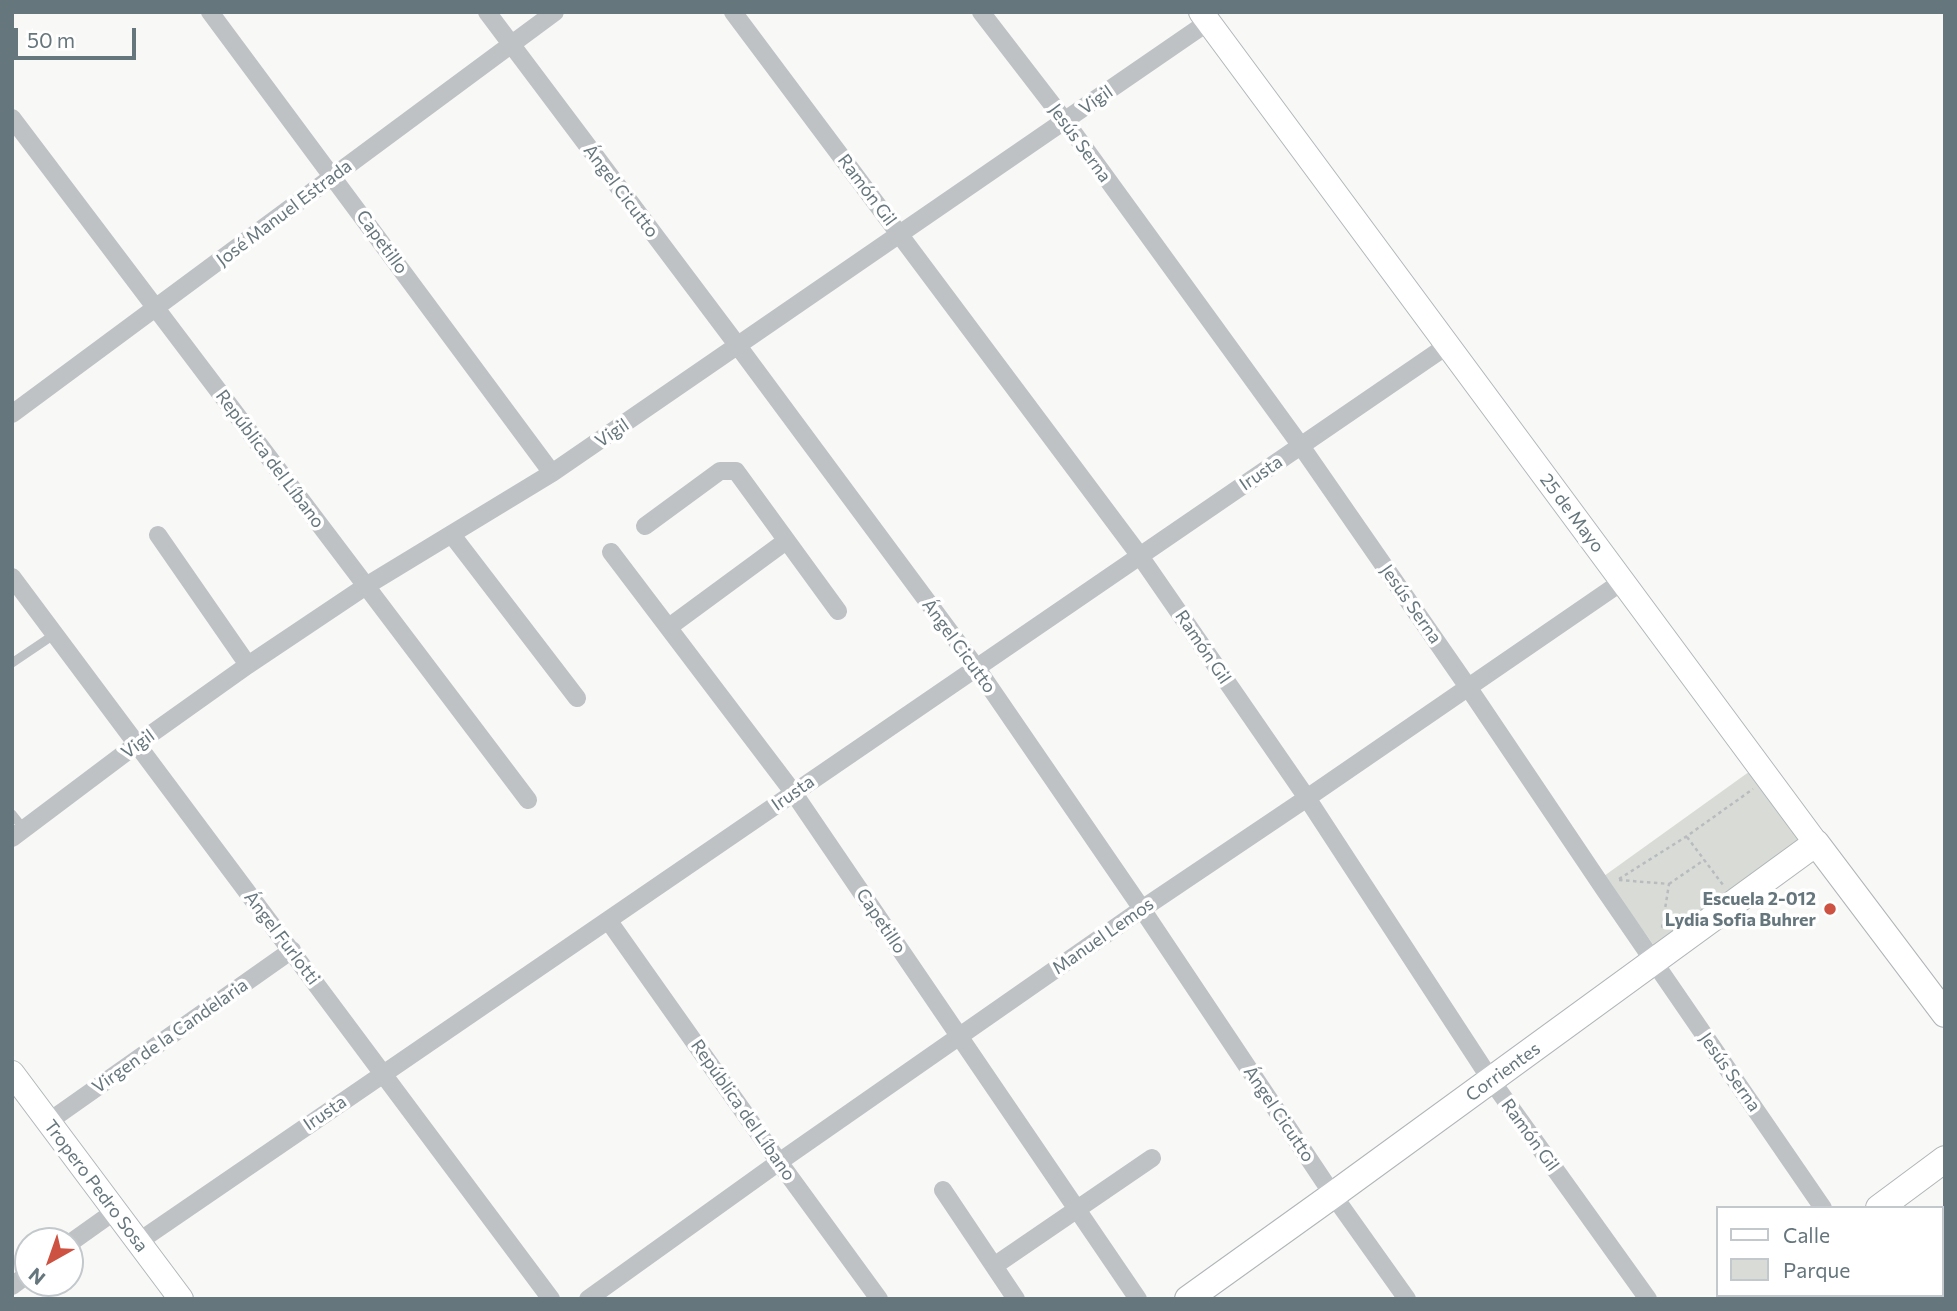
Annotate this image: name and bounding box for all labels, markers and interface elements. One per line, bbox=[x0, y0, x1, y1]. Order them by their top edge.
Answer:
scale bar bbox=[18, 14, 140, 58]
text: 50 m bbox=[27, 27, 75, 52]
street label: Vigil bbox=[1075, 81, 1117, 119]
street label: Jesús Serna bbox=[1044, 100, 1116, 186]
street label: Ángel Cicutto bbox=[579, 140, 663, 242]
street label: Ramón Gil bbox=[833, 150, 901, 230]
street label: José Manuel Estrada bbox=[212, 155, 356, 271]
street label: Capetillo bbox=[352, 206, 412, 278]
street label: República del Líbano bbox=[211, 386, 329, 532]
street label: Vigil bbox=[591, 414, 633, 452]
street label: Irusta bbox=[1235, 451, 1287, 495]
street label: 25 de Mayo bbox=[1535, 469, 1609, 557]
street label: Jesús Serna bbox=[1376, 560, 1446, 648]
street label: Ángel Cicutto bbox=[918, 595, 1000, 697]
street label: Ramón Gil bbox=[1171, 606, 1235, 688]
street label: Vigil bbox=[117, 725, 159, 763]
street label: Irusta bbox=[767, 771, 819, 815]
street label: Capetillo bbox=[851, 884, 911, 958]
street label: Ángel Furlotti bbox=[240, 887, 324, 989]
place label: Escuela 2-012 Lydia Sofia Buhrer bbox=[1665, 888, 1816, 930]
street label: Manuel Lemos bbox=[1048, 893, 1158, 979]
marker: Escuela 2-012 Lydia Sofia Buhrer bbox=[1822, 901, 1838, 917]
street label: Virgen de la Candelaria bbox=[88, 974, 252, 1098]
street label: Jesús Serna bbox=[1695, 1028, 1765, 1116]
street label: República del Líbano bbox=[686, 1035, 800, 1185]
street label: Corrientes bbox=[1462, 1038, 1544, 1106]
street label: Ángel Cicutto bbox=[1239, 1062, 1319, 1166]
street label: Irusta bbox=[299, 1091, 351, 1135]
street label: Ramón Gil bbox=[1497, 1095, 1563, 1175]
street label: Tropero Pedro Sosa bbox=[39, 1116, 153, 1256]
legend bbox=[1716, 1206, 1943, 1297]
text: Calle bbox=[1783, 1222, 1830, 1247]
north arrow bbox=[14, 1227, 84, 1297]
text: Parque bbox=[1783, 1257, 1850, 1282]
text: N bbox=[24, 1264, 49, 1290]

